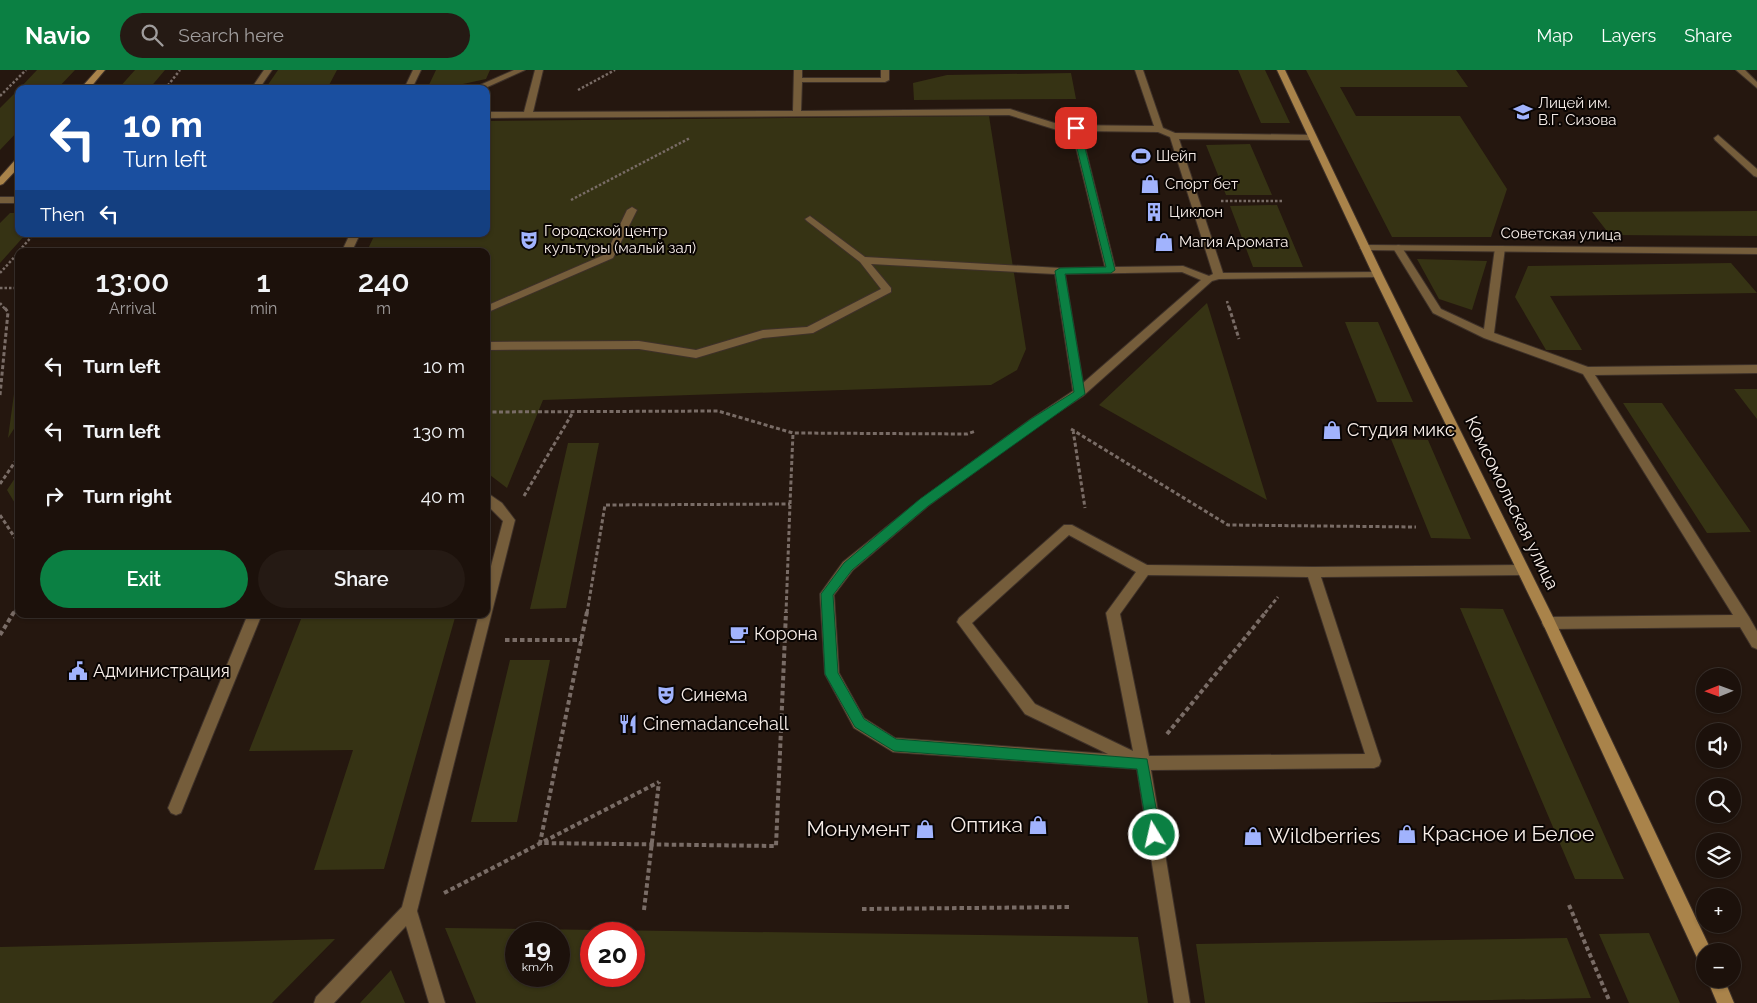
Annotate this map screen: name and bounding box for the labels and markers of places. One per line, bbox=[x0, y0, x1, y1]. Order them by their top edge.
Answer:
place label: Лицей им. В.Г. Сизова bbox=[1538, 94, 1616, 129]
school or university icon: Лицей им. В.Г. Сизова bbox=[1512, 101, 1534, 123]
pin bbox=[1055, 107, 1097, 149]
sports icon: Шейп bbox=[1130, 145, 1152, 167]
place label: Шейп bbox=[1156, 147, 1197, 165]
shop icon: Спорт бет bbox=[1139, 173, 1161, 195]
place label: Спорт бет bbox=[1165, 175, 1238, 193]
building icon: Циклон bbox=[1143, 201, 1165, 223]
place label: Циклон bbox=[1169, 203, 1223, 221]
place label: Городской центр культуры (малый зал) bbox=[544, 222, 696, 257]
theatre icon: Городской центр культуры (малый зал) bbox=[518, 229, 540, 251]
shop icon: Магия Аромата bbox=[1153, 231, 1175, 253]
place label: Магия Аромата bbox=[1179, 233, 1289, 251]
shop icon: Студия микс bbox=[1321, 419, 1343, 441]
place label: Студия микс bbox=[1347, 419, 1455, 440]
cafe icon: Корона bbox=[728, 623, 750, 645]
place label: Корона bbox=[754, 623, 818, 644]
public building icon: Администрация bbox=[67, 660, 89, 682]
place label: Администрация bbox=[93, 660, 230, 681]
theatre icon: Синема bbox=[655, 684, 677, 706]
place label: Синема bbox=[681, 684, 748, 705]
restaurant icon: Cinemadancehall bbox=[617, 713, 639, 735]
place label: Cinemadancehall bbox=[643, 713, 789, 734]
place label: Оптика bbox=[951, 812, 1023, 837]
shop icon: Оптика bbox=[1027, 814, 1049, 836]
place label: Монумент bbox=[807, 816, 910, 841]
shop icon: Монумент bbox=[914, 818, 936, 840]
place label: Красное и Белое bbox=[1422, 821, 1594, 846]
place label: Wildberries bbox=[1268, 823, 1380, 848]
shop icon: Красное и Белое bbox=[1396, 823, 1418, 845]
shop icon: Wildberries bbox=[1242, 825, 1264, 847]

